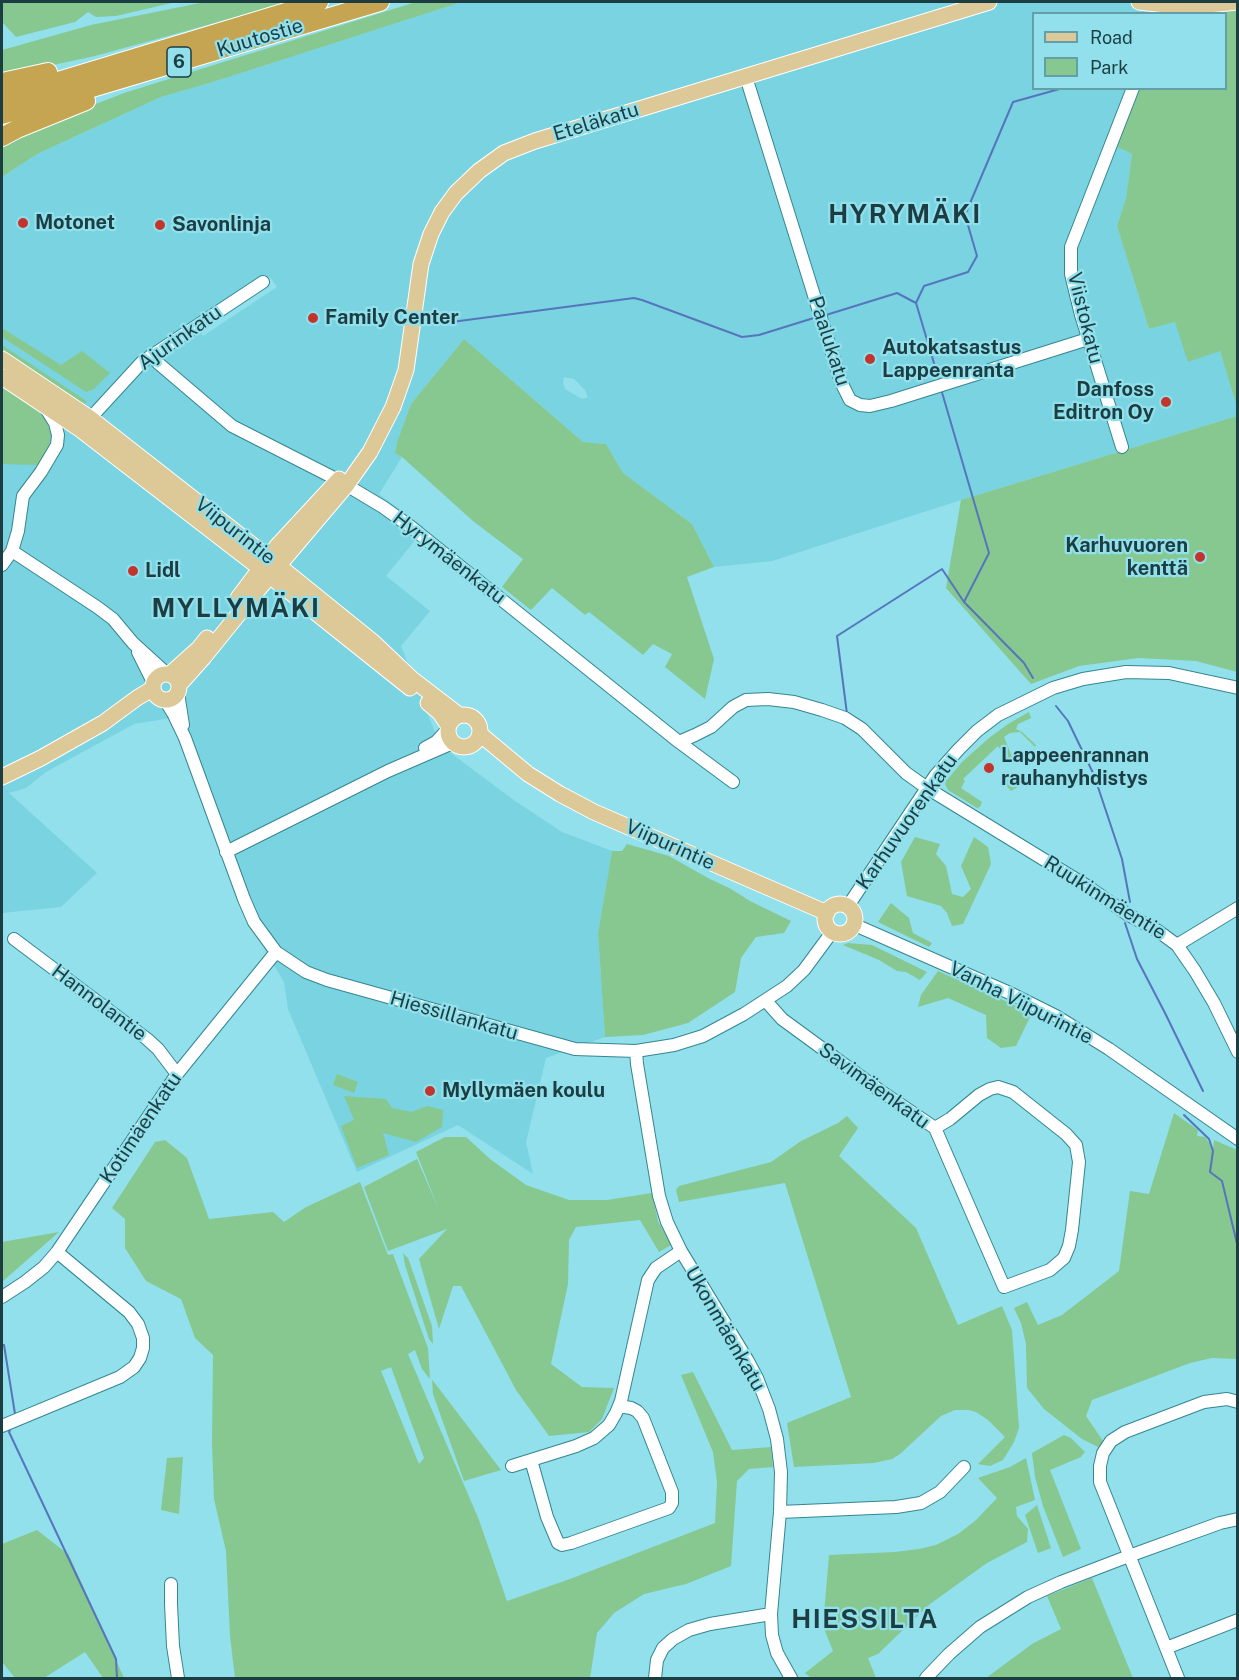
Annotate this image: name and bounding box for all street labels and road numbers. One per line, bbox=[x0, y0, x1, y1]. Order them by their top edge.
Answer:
street label: Kuutostie bbox=[214, 14, 306, 62]
road number: 6 bbox=[167, 47, 191, 77]
street label: Eteläkatu bbox=[550, 98, 642, 146]
street label: Viistokatu bbox=[1062, 270, 1108, 366]
street label: Paalukatu bbox=[803, 293, 855, 389]
street label: Ajurinkatu bbox=[134, 300, 226, 376]
street label: Viipurintie bbox=[190, 492, 280, 570]
street label: Hyrymäenkatu bbox=[388, 506, 510, 610]
street label: Karhuvuorenkatu bbox=[851, 750, 963, 894]
street label: Viipurintie bbox=[622, 815, 718, 875]
street label: Ruukinmäentie bbox=[1040, 851, 1170, 945]
street label: Vanha Viipurintie bbox=[945, 956, 1097, 1050]
street label: Hannolantie bbox=[47, 959, 151, 1047]
street label: Hiessillankatu bbox=[387, 986, 521, 1046]
street label: Savimäenkatu bbox=[814, 1038, 934, 1134]
street label: Kotimäenkatu bbox=[95, 1068, 187, 1188]
street label: Ukonmäenkatu bbox=[680, 1263, 770, 1395]

